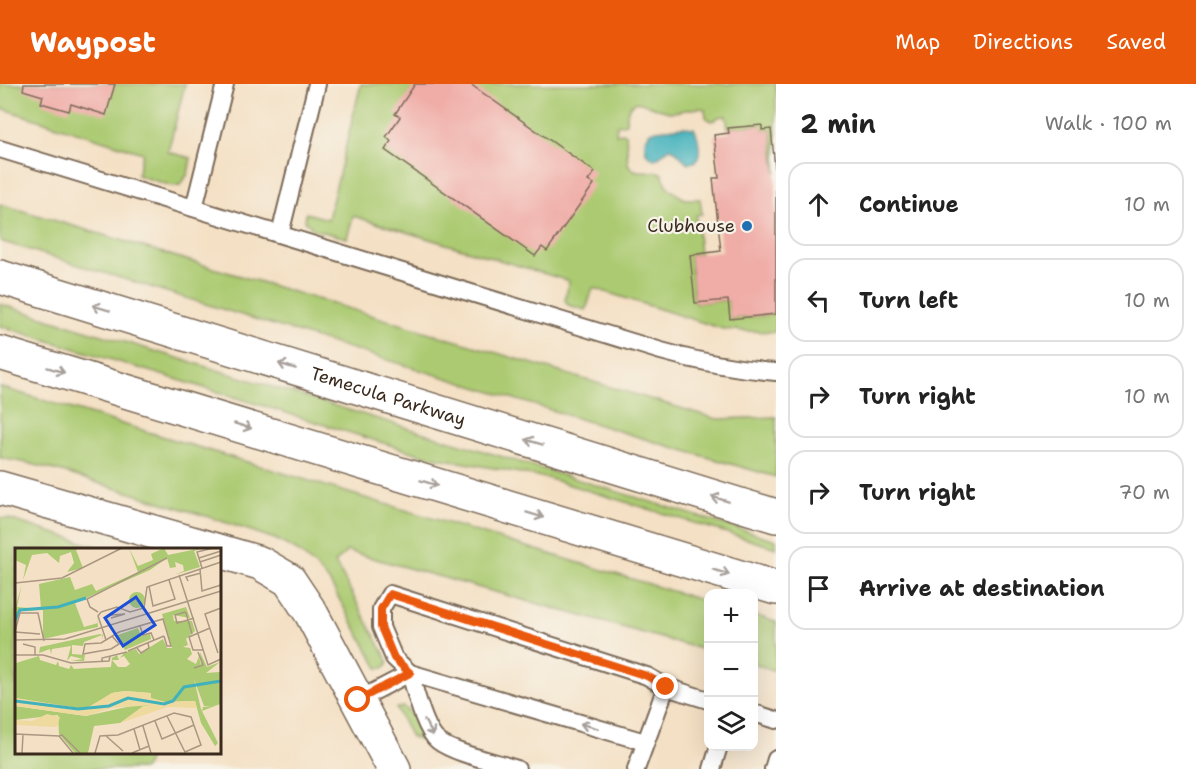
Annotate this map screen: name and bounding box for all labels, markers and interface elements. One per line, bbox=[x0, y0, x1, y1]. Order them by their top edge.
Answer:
text: Waypost bbox=[30, 23, 156, 61]
text: Map bbox=[895, 28, 940, 56]
text: Directions bbox=[973, 28, 1073, 56]
text: Saved bbox=[1106, 28, 1166, 56]
text: 2 min bbox=[800, 106, 876, 141]
text: Walk · 100 m bbox=[1045, 110, 1172, 136]
icon: ahead bbox=[802, 188, 835, 221]
text: Continue bbox=[859, 190, 959, 219]
text: 10 m bbox=[1124, 191, 1170, 217]
place label: Clubhouse bbox=[647, 214, 735, 238]
marker: Clubhouse bbox=[740, 219, 754, 233]
icon: left bbox=[802, 284, 835, 317]
text: Turn left bbox=[859, 286, 958, 315]
text: 10 m bbox=[1124, 287, 1170, 313]
one-way arrow bbox=[92, 302, 111, 313]
one-way arrow bbox=[278, 360, 297, 371]
street label: Temecula Parkway bbox=[307, 361, 469, 432]
one-way arrow bbox=[46, 365, 65, 376]
icon: right bbox=[802, 380, 835, 413]
text: Turn right bbox=[859, 382, 976, 411]
text: 10 m bbox=[1124, 383, 1170, 409]
one-way arrow bbox=[233, 421, 252, 432]
one-way arrow bbox=[525, 436, 544, 447]
icon: right bbox=[802, 476, 835, 509]
one-way arrow bbox=[419, 478, 438, 489]
text: Turn right bbox=[859, 478, 976, 507]
text: 70 m bbox=[1118, 479, 1170, 505]
one-way arrow bbox=[711, 493, 730, 504]
one-way arrow bbox=[525, 510, 544, 521]
inset map bbox=[15, 548, 220, 754]
one-way arrow bbox=[711, 567, 730, 578]
icon: arrive bbox=[802, 572, 835, 605]
text: Arrive at destination bbox=[859, 574, 1105, 603]
map controls bbox=[704, 589, 758, 751]
button: + bbox=[704, 589, 758, 643]
button: − bbox=[704, 643, 758, 697]
route end bbox=[652, 673, 678, 699]
route start bbox=[344, 686, 370, 712]
button: layers bbox=[704, 697, 758, 751]
one-way arrow bbox=[424, 719, 436, 736]
one-way arrow bbox=[580, 720, 599, 731]

